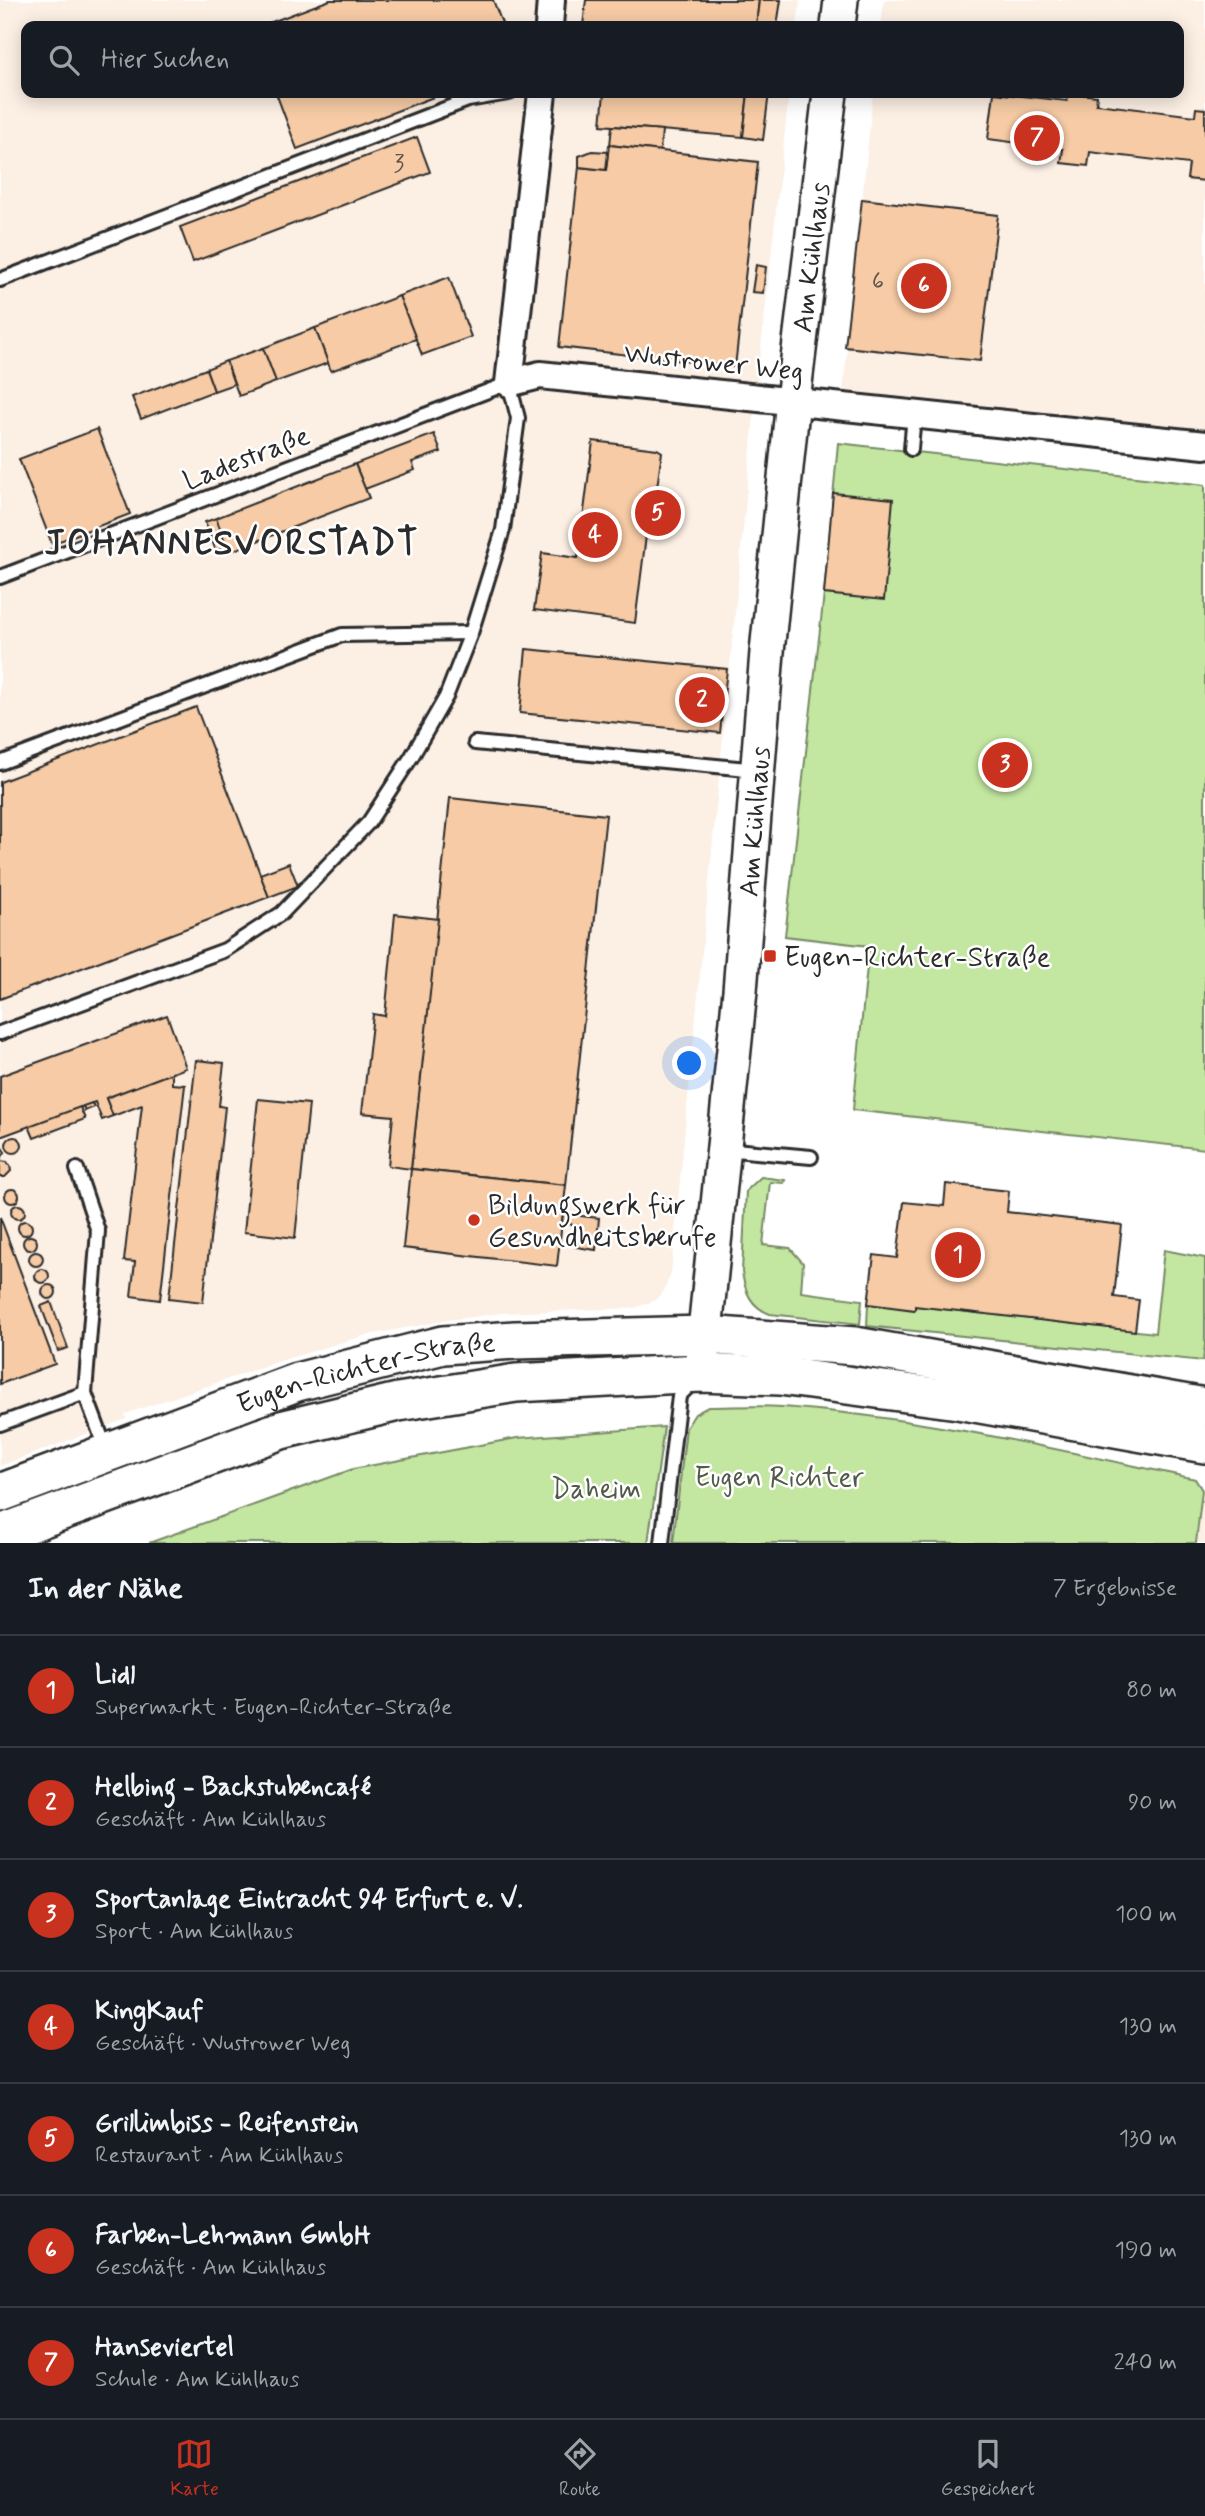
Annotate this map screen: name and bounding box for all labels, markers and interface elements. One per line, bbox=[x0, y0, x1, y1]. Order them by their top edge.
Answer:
search box bbox=[21, 21, 1184, 98]
icon: search bbox=[45, 41, 83, 79]
text: Hier suchen bbox=[101, 43, 229, 77]
pin: 7 bbox=[1014, 112, 1060, 164]
house number: 3 bbox=[394, 149, 405, 180]
street label: Am Kühlhaus bbox=[785, 181, 840, 335]
pin: 6 bbox=[901, 260, 947, 312]
house number: 6 bbox=[872, 266, 884, 297]
street label: Wustrower Weg bbox=[622, 336, 805, 391]
street label: Ladestraße bbox=[178, 418, 316, 500]
pin: 5 bbox=[635, 487, 681, 539]
pin: 4 bbox=[572, 509, 618, 561]
district label: JOHANNESVORSTADT bbox=[44, 521, 420, 567]
pin: 2 bbox=[679, 674, 725, 726]
pin: 3 bbox=[982, 739, 1028, 791]
street label: Am Kühlhaus bbox=[732, 745, 780, 898]
place label: Eugen-Richter-Straße bbox=[784, 940, 1050, 977]
marker: Eugen-Richter-Straße bbox=[762, 948, 778, 964]
your location bbox=[672, 1046, 706, 1080]
place label: Bildungswerk für Gesundheitsberufe bbox=[488, 1188, 717, 1257]
marker: Bildungswerk für Gesundheitsberufe bbox=[466, 1212, 482, 1228]
pin: 1 bbox=[935, 1229, 981, 1281]
street label: Eugen-Richter-Straße bbox=[232, 1325, 497, 1424]
park label: Eugen Richter bbox=[694, 1460, 864, 1497]
park label: Daheim bbox=[551, 1472, 641, 1509]
text: In der Nähe bbox=[28, 1569, 183, 1608]
text: 7 Ergebnisse bbox=[1053, 1574, 1177, 1604]
text: Lidl bbox=[95, 1659, 135, 1693]
text: 1 bbox=[46, 1676, 56, 1706]
text: 80 m bbox=[1126, 1676, 1177, 1706]
text: Supermarkt · Eugen-Richter-Straße bbox=[95, 1693, 452, 1723]
text: Helbing - Backstubencafé bbox=[95, 1771, 371, 1805]
text: 2 bbox=[45, 1788, 57, 1818]
text: 90 m bbox=[1128, 1788, 1177, 1818]
text: Geschäft · Am Kühlhaus bbox=[95, 1805, 326, 1835]
text: Sportanlage Eintracht 94 Erfurt e. V. bbox=[95, 1883, 523, 1917]
text: 3 bbox=[46, 1900, 56, 1930]
text: 100 m bbox=[1115, 1900, 1177, 1930]
text: Sport · Am Kühlhaus bbox=[95, 1917, 293, 1947]
text: KingKauf bbox=[95, 1995, 203, 2029]
text: 4 bbox=[44, 2012, 58, 2042]
text: 130 m bbox=[1119, 2012, 1177, 2042]
text: Geschäft · Wustrower Weg bbox=[95, 2029, 350, 2059]
text: Grillimbiss - Reifenstein bbox=[95, 2107, 359, 2141]
text: 5 bbox=[44, 2124, 58, 2154]
text: 130 m bbox=[1119, 2124, 1177, 2154]
text: Restaurant · Am Kühlhaus bbox=[95, 2141, 343, 2171]
text: Farben-Lehmann GmbH bbox=[95, 2219, 371, 2253]
text: 6 bbox=[45, 2236, 57, 2266]
text: 190 m bbox=[1115, 2236, 1177, 2266]
text: Geschäft · Am Kühlhaus bbox=[95, 2253, 326, 2283]
text: Hanseviertel bbox=[95, 2331, 234, 2365]
text: 7 bbox=[44, 2348, 58, 2378]
text: 240 m bbox=[1113, 2348, 1177, 2378]
text: Schule · Am Kühlhaus bbox=[95, 2365, 299, 2395]
tab: Karte bbox=[170, 2435, 219, 2502]
tab: Route bbox=[559, 2435, 600, 2502]
tab: Gespeichert bbox=[941, 2435, 1035, 2502]

